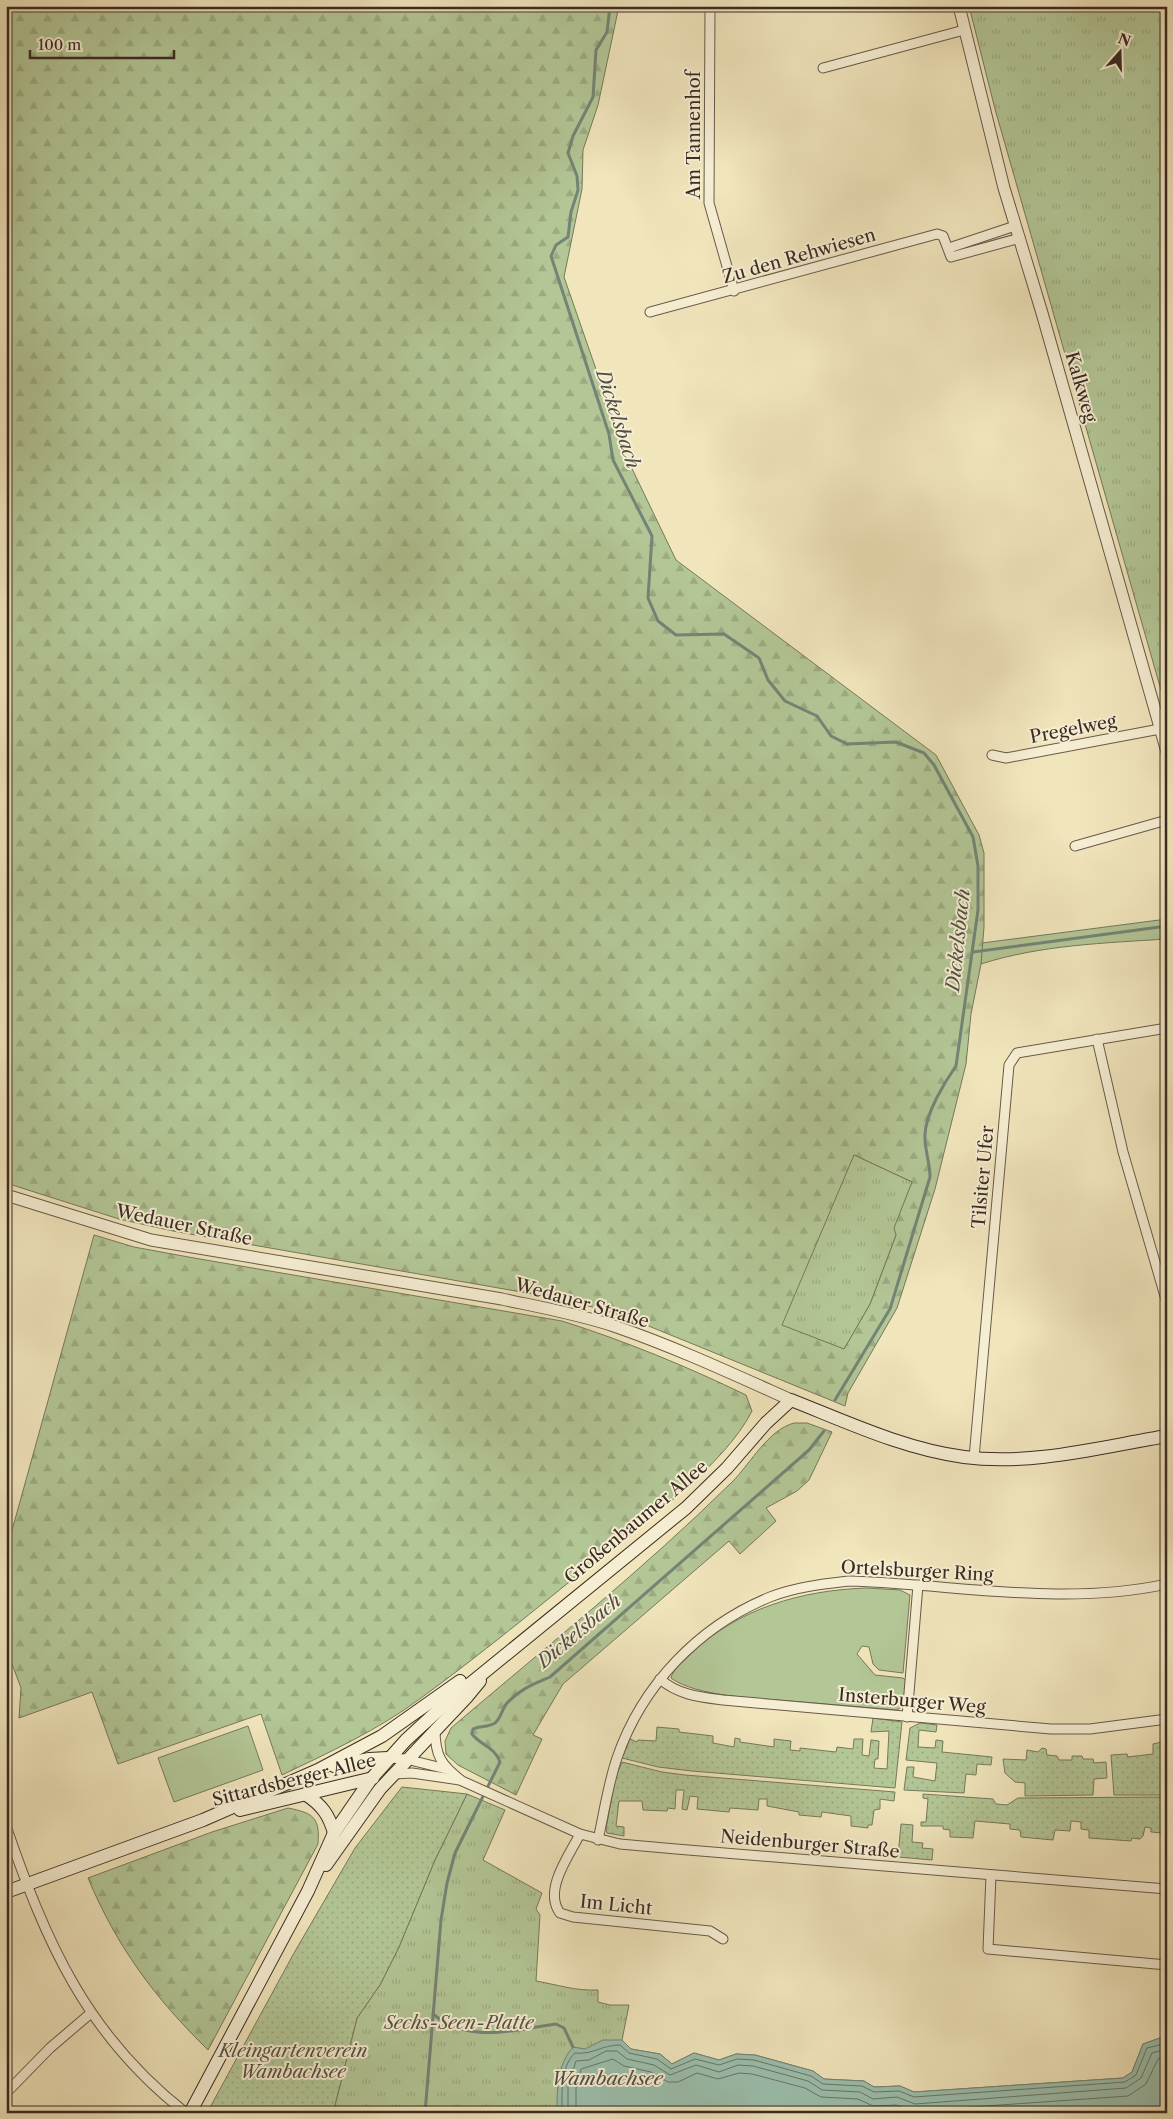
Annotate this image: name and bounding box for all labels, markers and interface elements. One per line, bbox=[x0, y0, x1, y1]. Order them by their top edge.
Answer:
scale bar bbox=[30, 28, 174, 60]
north arrow bbox=[1096, 28, 1146, 78]
text: N bbox=[1116, 29, 1133, 50]
text: 100 m bbox=[38, 35, 81, 54]
street label: Am Tannenhof bbox=[683, 68, 705, 200]
street label: Zu den Rehwiesen bbox=[720, 224, 878, 288]
street label: Kalkweg bbox=[1060, 349, 1102, 426]
water label: Dickelsbach bbox=[591, 365, 645, 472]
street label: Pregelweg bbox=[1028, 710, 1119, 748]
water label: Dickelsbach bbox=[941, 887, 975, 994]
street label: Tilsiter Ufer bbox=[968, 1124, 998, 1229]
street label: Wedauer Straße bbox=[113, 1200, 254, 1250]
street label: Wedauer Straße bbox=[511, 1273, 652, 1333]
street label: Großenbaumer Allee bbox=[560, 1456, 712, 1588]
street label: Ortelsburger Ring bbox=[840, 1556, 994, 1586]
water label: Dickelsbach bbox=[531, 1589, 626, 1674]
street label: Insterburger Weg bbox=[837, 1684, 987, 1718]
street label: Sittardsberger Allee bbox=[210, 1749, 378, 1811]
street label: Neidenburger Straße bbox=[719, 1825, 901, 1863]
street label: Im Licht bbox=[579, 1890, 654, 1920]
park label: Sechs-Seen-Platte bbox=[383, 2012, 535, 2034]
park label: Kleingartenverein Wambachsee bbox=[217, 2040, 367, 2083]
water label: Wambachsee bbox=[551, 2067, 664, 2090]

